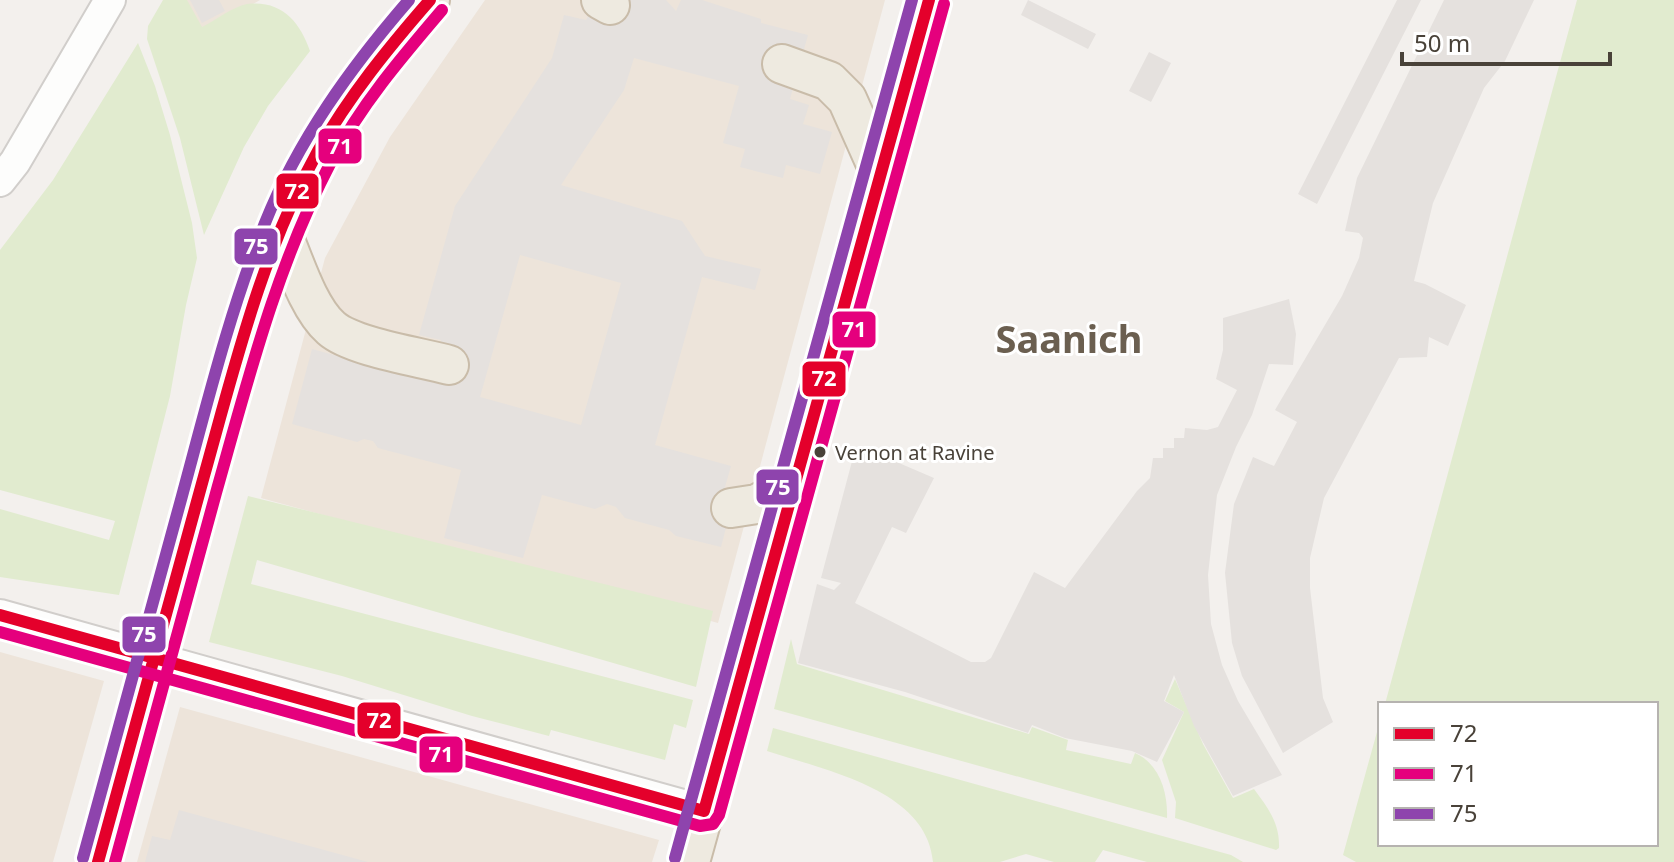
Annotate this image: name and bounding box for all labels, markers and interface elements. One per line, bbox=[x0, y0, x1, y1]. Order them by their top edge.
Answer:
scale bar bbox=[1402, 16, 1610, 66]
text: 50 m bbox=[1414, 26, 1470, 59]
line badge: 71 bbox=[317, 127, 363, 165]
text: 71 bbox=[327, 130, 353, 160]
line badge: 72 bbox=[275, 172, 320, 210]
text: 72 bbox=[284, 175, 310, 205]
line badge: 75 bbox=[233, 227, 279, 266]
text: 75 bbox=[243, 230, 269, 260]
line badge: 71 bbox=[831, 310, 877, 349]
district label: Saanich bbox=[996, 312, 1142, 364]
text: 71 bbox=[841, 313, 867, 343]
line badge: 72 bbox=[801, 360, 847, 398]
text: 72 bbox=[811, 362, 837, 392]
place label: Vernon at Ravine bbox=[835, 439, 994, 466]
marker: Vernon at Ravine bbox=[812, 444, 828, 460]
line badge: 75 bbox=[755, 468, 800, 506]
text: 75 bbox=[765, 471, 791, 501]
line badge: 75 bbox=[121, 615, 167, 654]
text: 75 bbox=[131, 618, 157, 648]
line badge: 72 bbox=[356, 701, 402, 740]
legend bbox=[1378, 702, 1658, 846]
text: 72 bbox=[366, 704, 392, 734]
text: 72 bbox=[1450, 716, 1477, 749]
line badge: 71 bbox=[418, 735, 464, 774]
text: 71 bbox=[428, 738, 454, 768]
text: 71 bbox=[1450, 756, 1477, 789]
text: 75 bbox=[1450, 796, 1477, 829]

